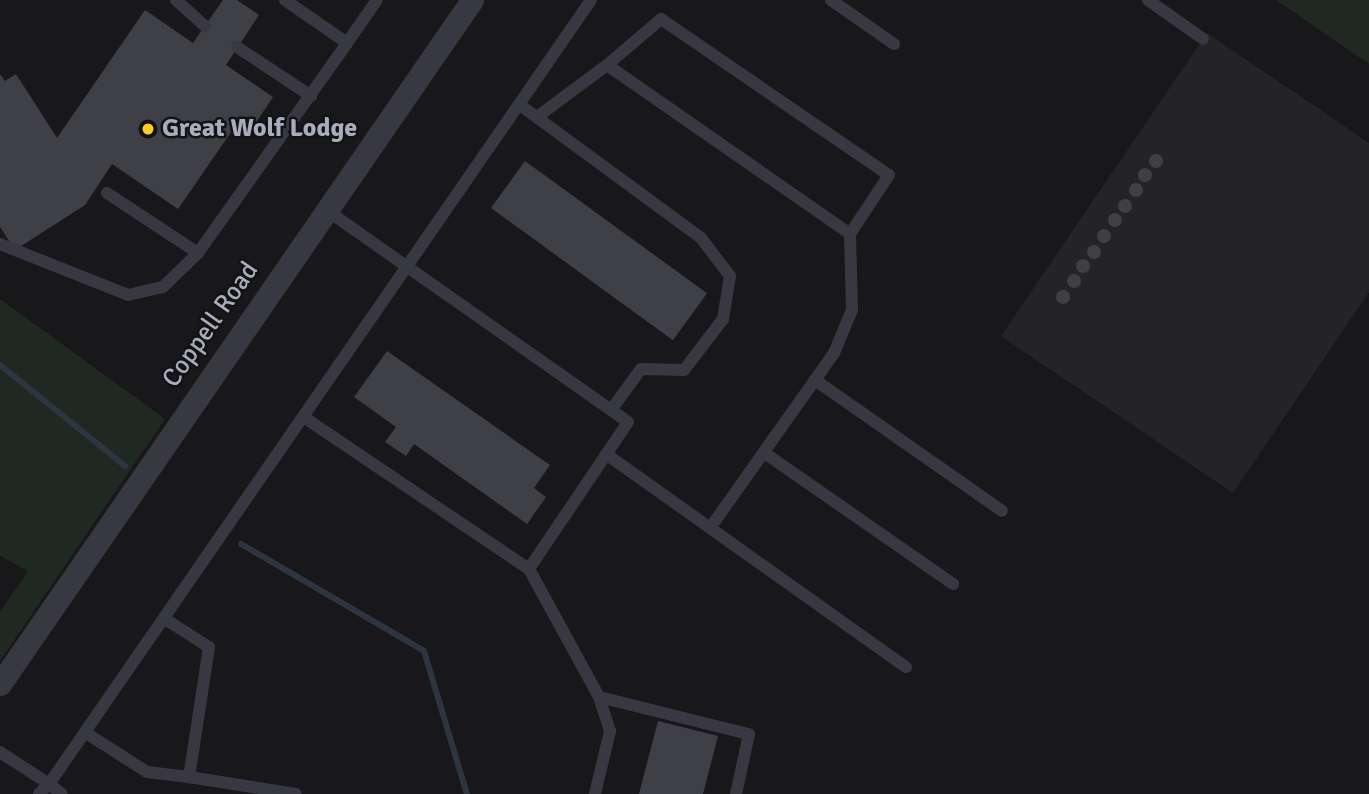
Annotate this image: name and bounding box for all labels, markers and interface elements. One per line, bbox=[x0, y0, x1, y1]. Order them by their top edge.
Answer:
place label: Great Wolf Lodge bbox=[162, 113, 357, 145]
marker: Great Wolf Lodge bbox=[140, 121, 156, 137]
street label: Coppell Road bbox=[156, 256, 266, 394]

